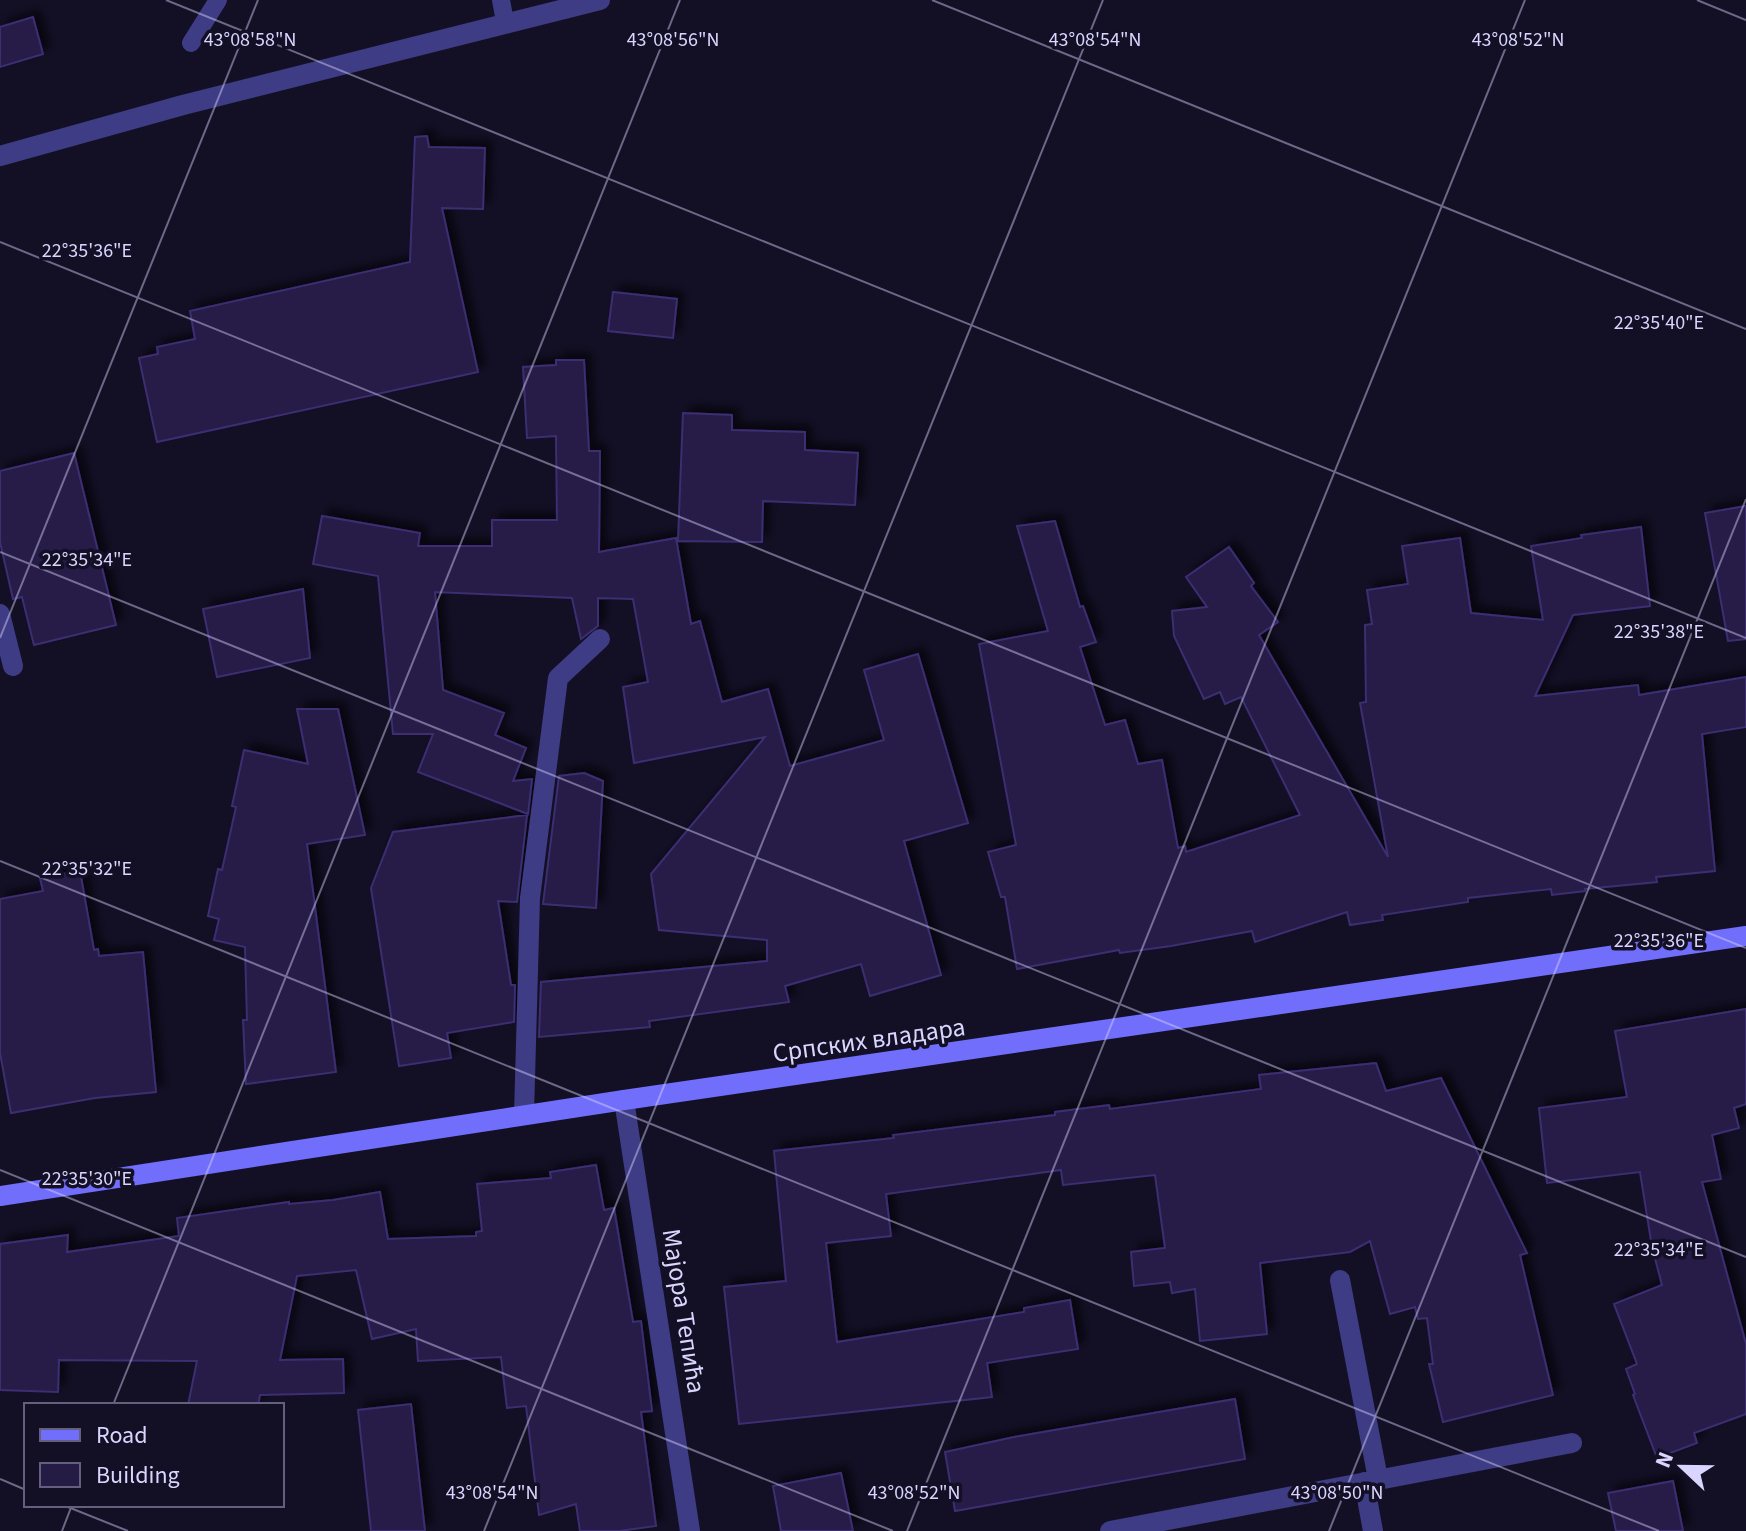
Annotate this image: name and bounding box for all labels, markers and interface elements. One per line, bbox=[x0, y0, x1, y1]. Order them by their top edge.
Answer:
text: 43°08'58"N bbox=[204, 26, 296, 54]
text: 43°08'56"N bbox=[627, 26, 719, 54]
text: 43°08'54"N bbox=[1049, 26, 1141, 54]
text: 43°08'52"N bbox=[1472, 26, 1564, 54]
text: 22°35'36"E bbox=[42, 237, 132, 265]
text: 22°35'40"E bbox=[1614, 309, 1704, 337]
text: 22°35'34"E bbox=[42, 546, 132, 574]
text: 22°35'38"E bbox=[1614, 618, 1704, 646]
text: 22°35'32"E bbox=[42, 855, 132, 883]
text: 22°35'36"E bbox=[1614, 927, 1704, 955]
street label: Српских владара bbox=[770, 1008, 968, 1072]
text: 22°35'30"E bbox=[42, 1165, 132, 1193]
street label: Мајора Тепића bbox=[653, 1226, 715, 1396]
text: 22°35'34"E bbox=[1614, 1236, 1704, 1264]
legend bbox=[24, 1403, 284, 1507]
text: Road bbox=[96, 1418, 148, 1453]
north arrow bbox=[1642, 1427, 1722, 1507]
text: N bbox=[1647, 1447, 1682, 1473]
text: Building bbox=[96, 1458, 180, 1493]
text: 43°08'54"N bbox=[446, 1479, 538, 1507]
text: 43°08'52"N bbox=[868, 1479, 960, 1507]
text: 43°08'50"N bbox=[1291, 1479, 1383, 1507]

